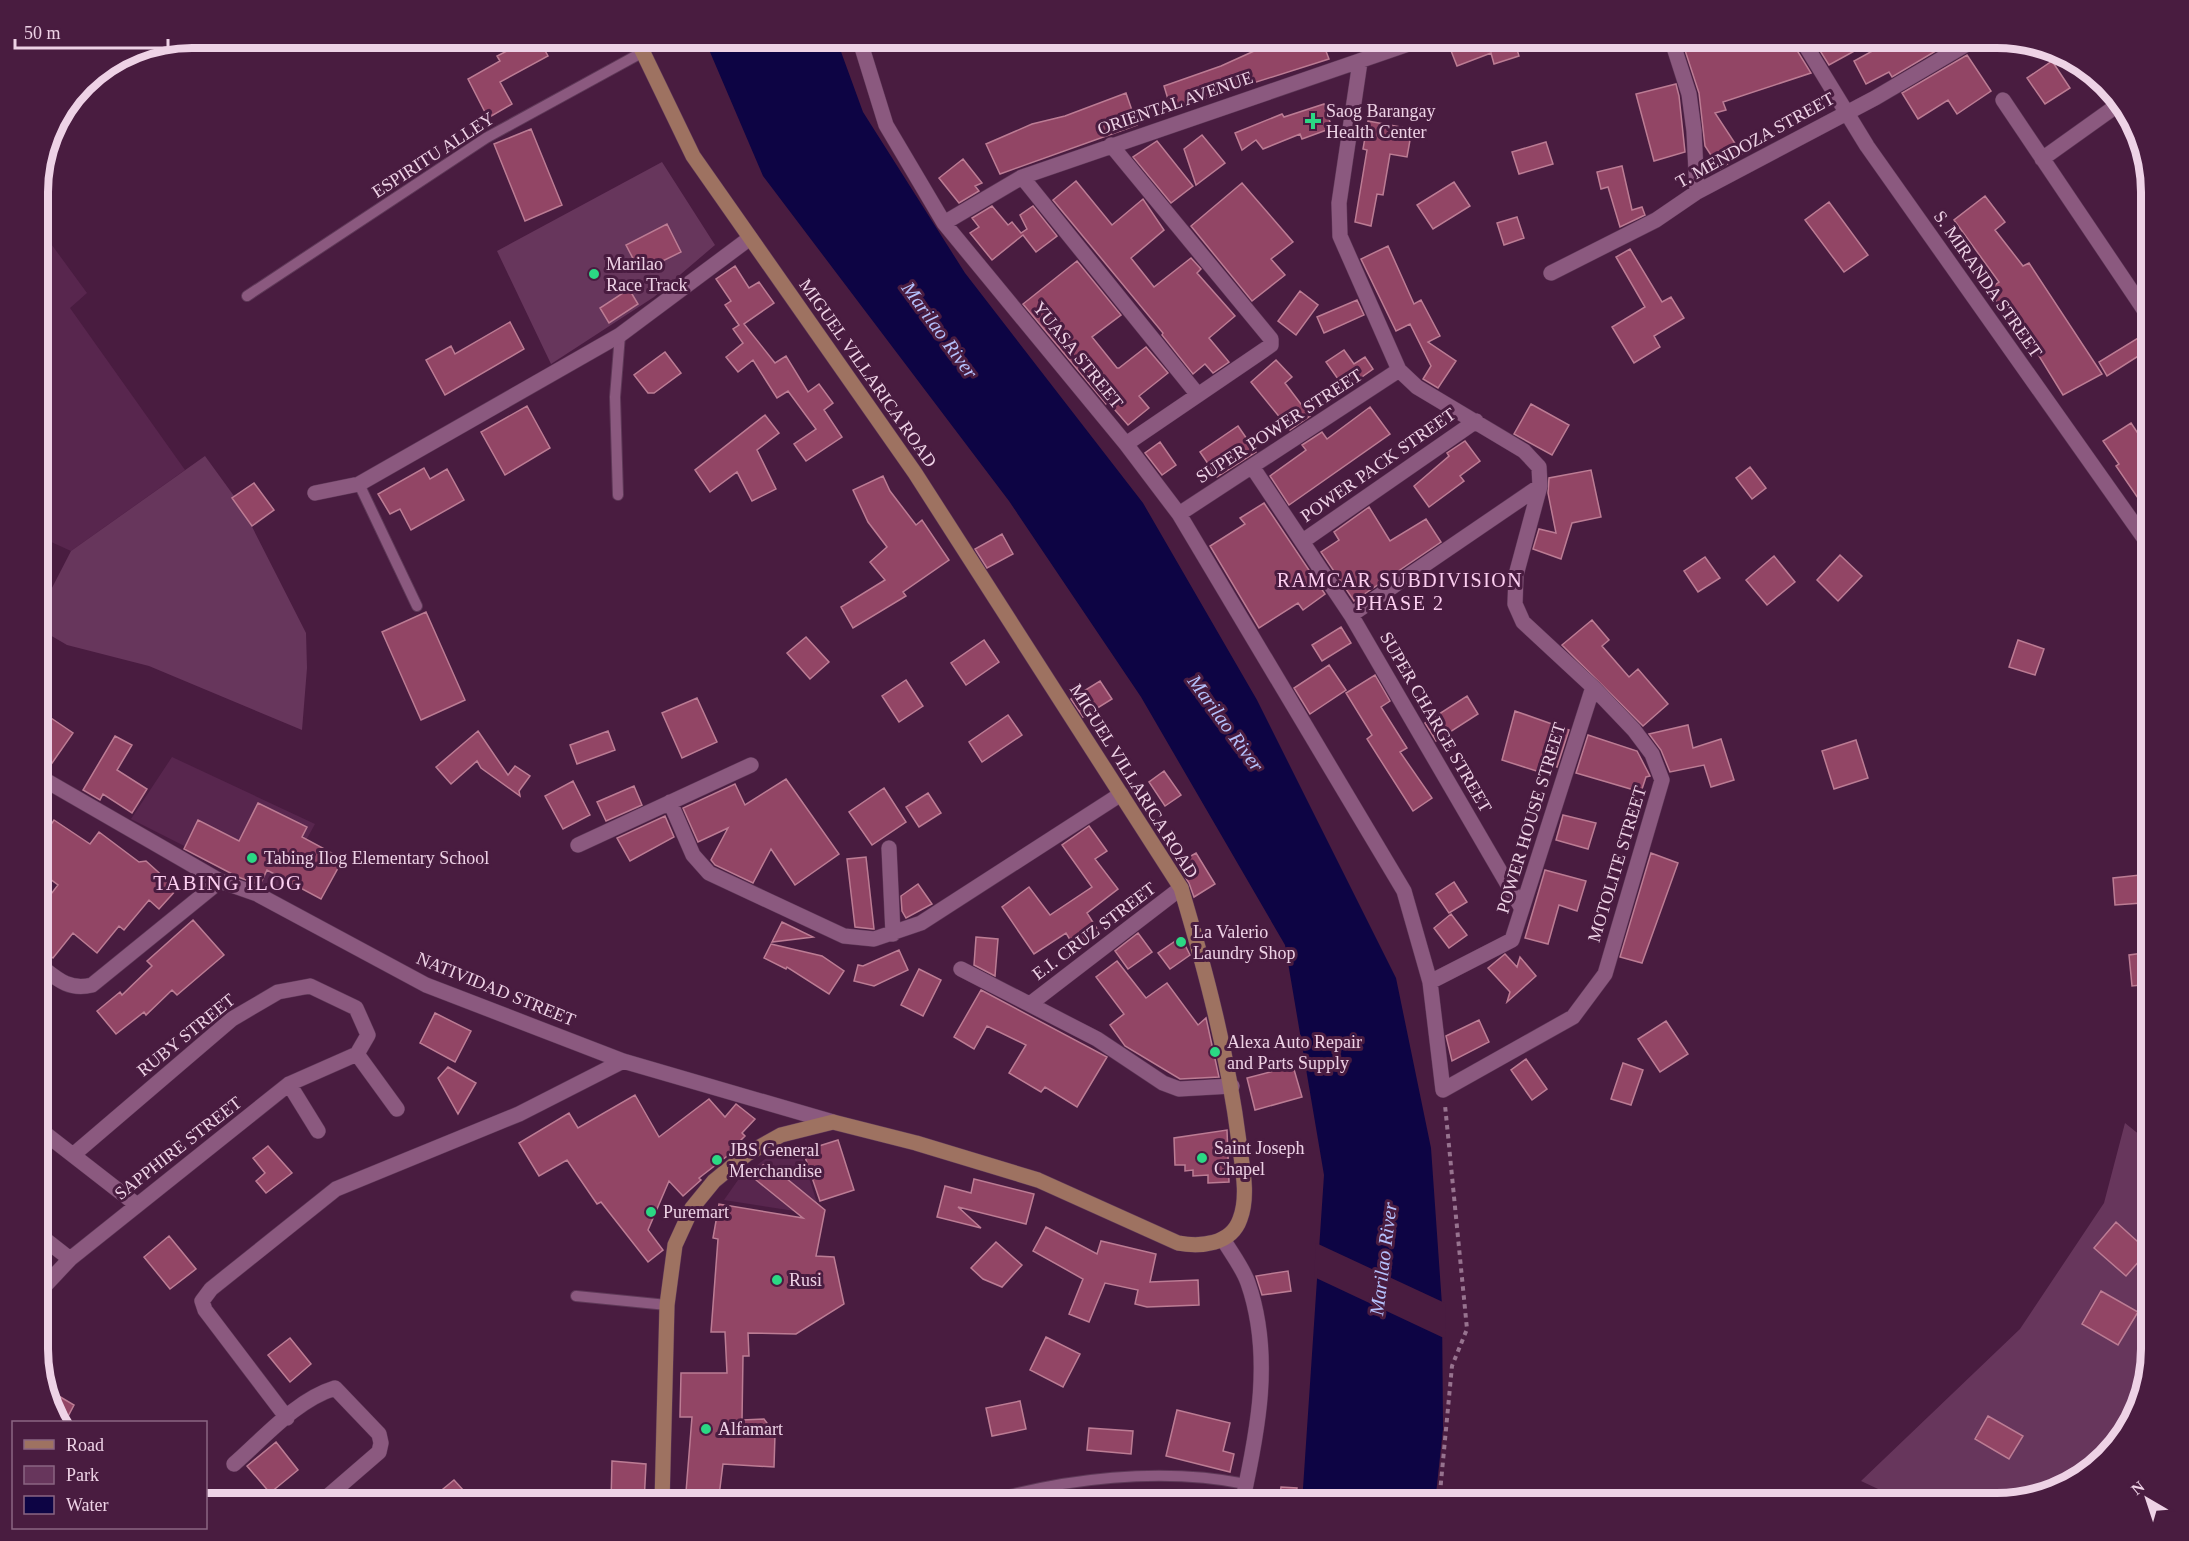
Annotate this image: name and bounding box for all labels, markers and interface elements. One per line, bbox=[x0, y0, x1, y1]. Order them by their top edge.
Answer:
scale bar bbox=[15, 12, 168, 50]
text: 50 m bbox=[24, 23, 61, 43]
street label: ORIENTAL AVENUE bbox=[1095, 67, 1255, 139]
street label: T. MENDOZA STREET bbox=[1672, 88, 1838, 192]
place label: Saog Barangay Health Center bbox=[1326, 101, 1435, 142]
street label: ESPIRITU ALLEY bbox=[368, 108, 498, 202]
marker: Saog Barangay Health Center bbox=[1304, 112, 1322, 130]
street label: S. MIRANDA STREET bbox=[1930, 207, 2046, 361]
place label: Marilao Race Track bbox=[606, 254, 687, 295]
marker: Marilao Race Track bbox=[587, 267, 601, 281]
street label: MIGUEL VILLARICA ROAD bbox=[795, 275, 941, 471]
water label: Marilao River bbox=[897, 277, 982, 383]
street label: YUASA STREET bbox=[1029, 298, 1127, 412]
street label: SUPER POWER STREET bbox=[1192, 365, 1366, 487]
street label: POWER PACK STREET bbox=[1297, 404, 1459, 526]
district label: RAMCAR SUBDIVISION PHASE 2 bbox=[1277, 569, 1523, 614]
street label: SUPER CHARGE STREET bbox=[1376, 628, 1496, 816]
water label: Marilao River bbox=[1183, 670, 1268, 776]
street label: MIGUEL VILLARICA ROAD bbox=[1066, 680, 1202, 882]
street label: POWER HOUSE STREET bbox=[1492, 720, 1570, 916]
street label: MOTOLITE STREET bbox=[1584, 784, 1650, 944]
place label: Tabing Ilog Elementary School bbox=[264, 848, 489, 868]
marker: Tabing Ilog Elementary School bbox=[245, 851, 259, 865]
district label: TABING ILOG bbox=[153, 871, 303, 895]
street label: E.I. CRUZ STREET bbox=[1028, 878, 1160, 984]
place label: La Valerio Laundry Shop bbox=[1193, 922, 1296, 963]
marker: La Valerio Laundry Shop bbox=[1174, 935, 1188, 949]
street label: NATIVIDAD STREET bbox=[414, 948, 578, 1030]
street label: RUBY STREET bbox=[133, 990, 239, 1080]
place label: Alexa Auto Repair and Parts Supply bbox=[1227, 1032, 1362, 1073]
marker: Alexa Auto Repair and Parts Supply bbox=[1208, 1045, 1222, 1059]
street label: SAPPHIRE STREET bbox=[111, 1092, 245, 1204]
place label: Saint Joseph Chapel bbox=[1214, 1138, 1305, 1179]
place label: JBS General Merchandise bbox=[729, 1140, 822, 1181]
marker: Saint Joseph Chapel bbox=[1195, 1151, 1209, 1165]
marker: JBS General Merchandise bbox=[710, 1153, 724, 1167]
water label: Marilao River bbox=[1365, 1201, 1401, 1318]
place label: Puremart bbox=[663, 1202, 729, 1222]
marker: Puremart bbox=[644, 1205, 658, 1219]
place label: Rusi bbox=[789, 1270, 822, 1290]
marker: Rusi bbox=[770, 1273, 784, 1287]
place label: Alfamart bbox=[718, 1419, 783, 1439]
legend bbox=[12, 1421, 207, 1529]
marker: Alfamart bbox=[699, 1422, 713, 1436]
text: Road bbox=[66, 1435, 104, 1455]
text: Park bbox=[66, 1465, 99, 1485]
north arrow bbox=[2117, 1469, 2177, 1529]
text: N bbox=[2128, 1477, 2148, 1498]
text: Water bbox=[66, 1495, 109, 1515]

